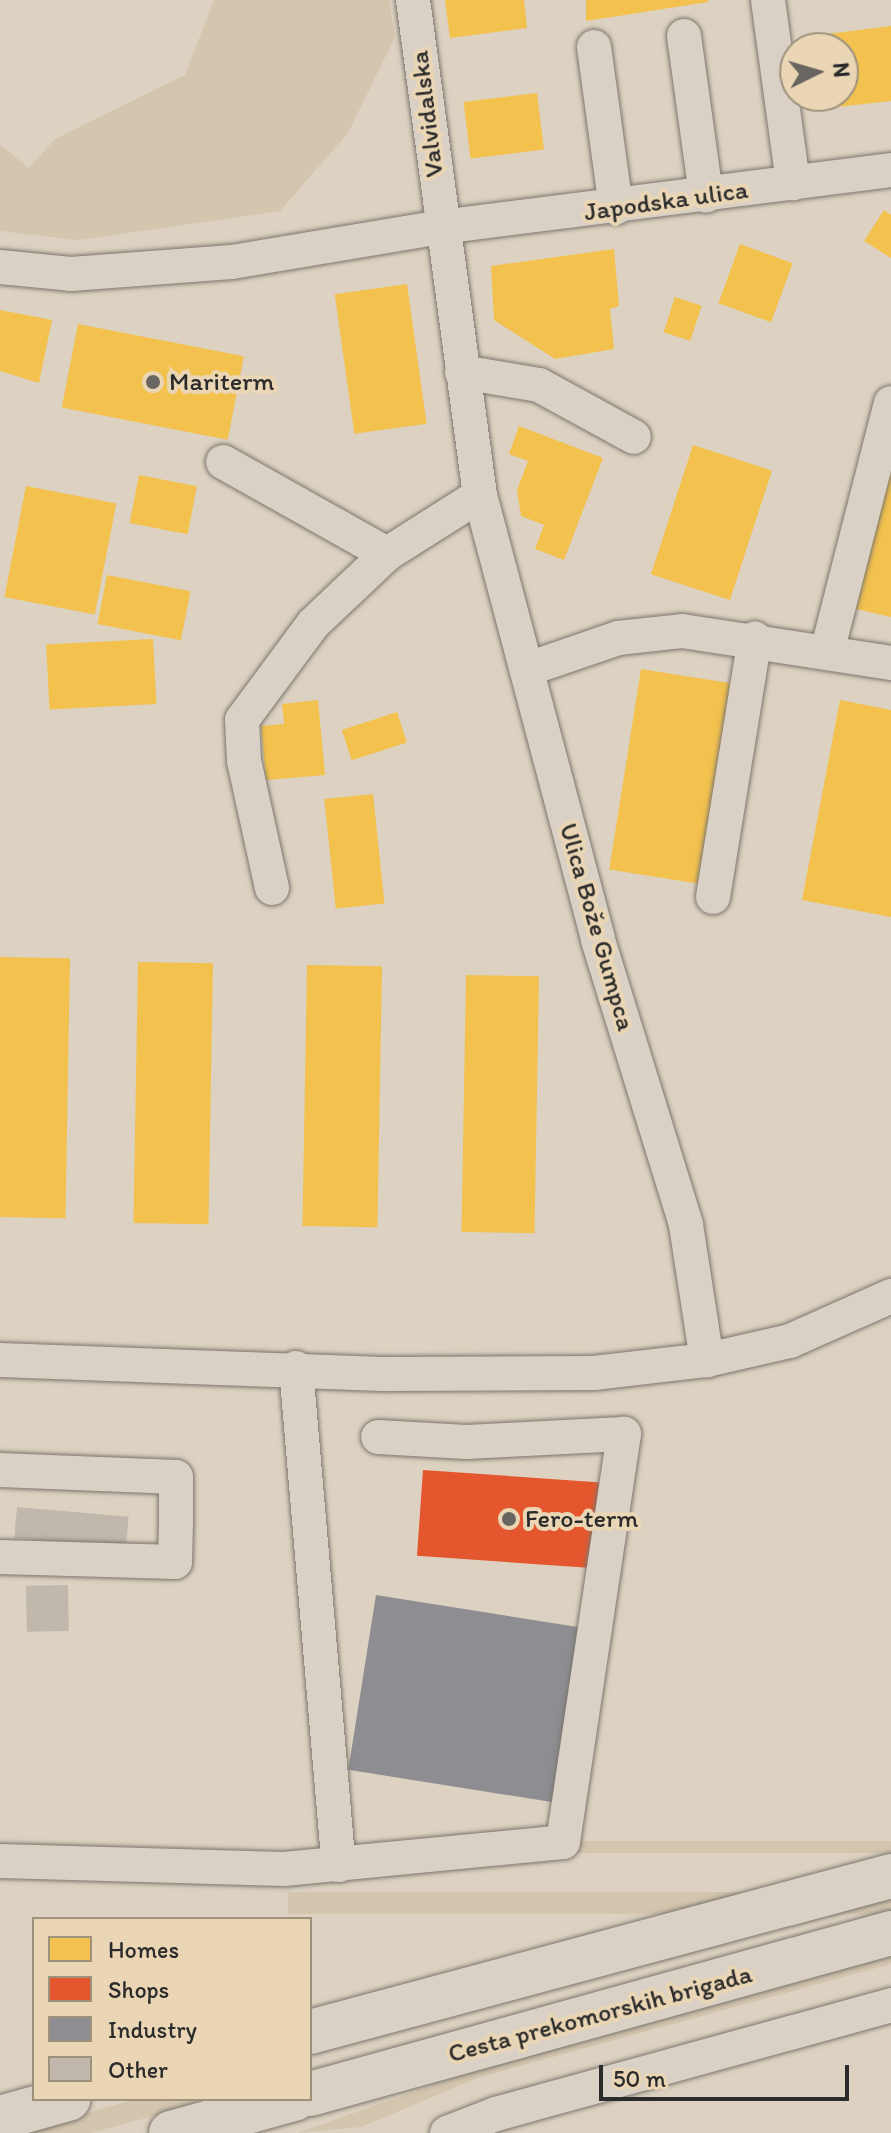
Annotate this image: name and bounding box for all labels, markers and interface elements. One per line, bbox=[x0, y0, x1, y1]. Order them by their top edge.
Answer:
north arrow bbox=[779, 32, 859, 112]
street label: Valvidalska bbox=[404, 49, 450, 179]
text: N bbox=[827, 61, 856, 79]
street label: Japodska ulica bbox=[582, 174, 750, 228]
place label: Mariterm bbox=[169, 366, 274, 398]
marker: Mariterm bbox=[144, 373, 162, 391]
street label: Ulica Bože Gumpca bbox=[553, 820, 641, 1034]
place label: Fero-term bbox=[525, 1503, 638, 1535]
marker: Fero-term bbox=[500, 1510, 518, 1528]
legend bbox=[32, 1917, 312, 2101]
text: Homes bbox=[108, 1935, 179, 1964]
street label: Cesta prekomorskih brigada bbox=[446, 1959, 754, 2069]
text: Shops bbox=[108, 1975, 169, 2004]
text: Industry bbox=[108, 2015, 197, 2044]
scale bar bbox=[603, 2049, 853, 2099]
text: Other bbox=[108, 2055, 168, 2084]
text: 50 m bbox=[613, 2064, 666, 2093]

